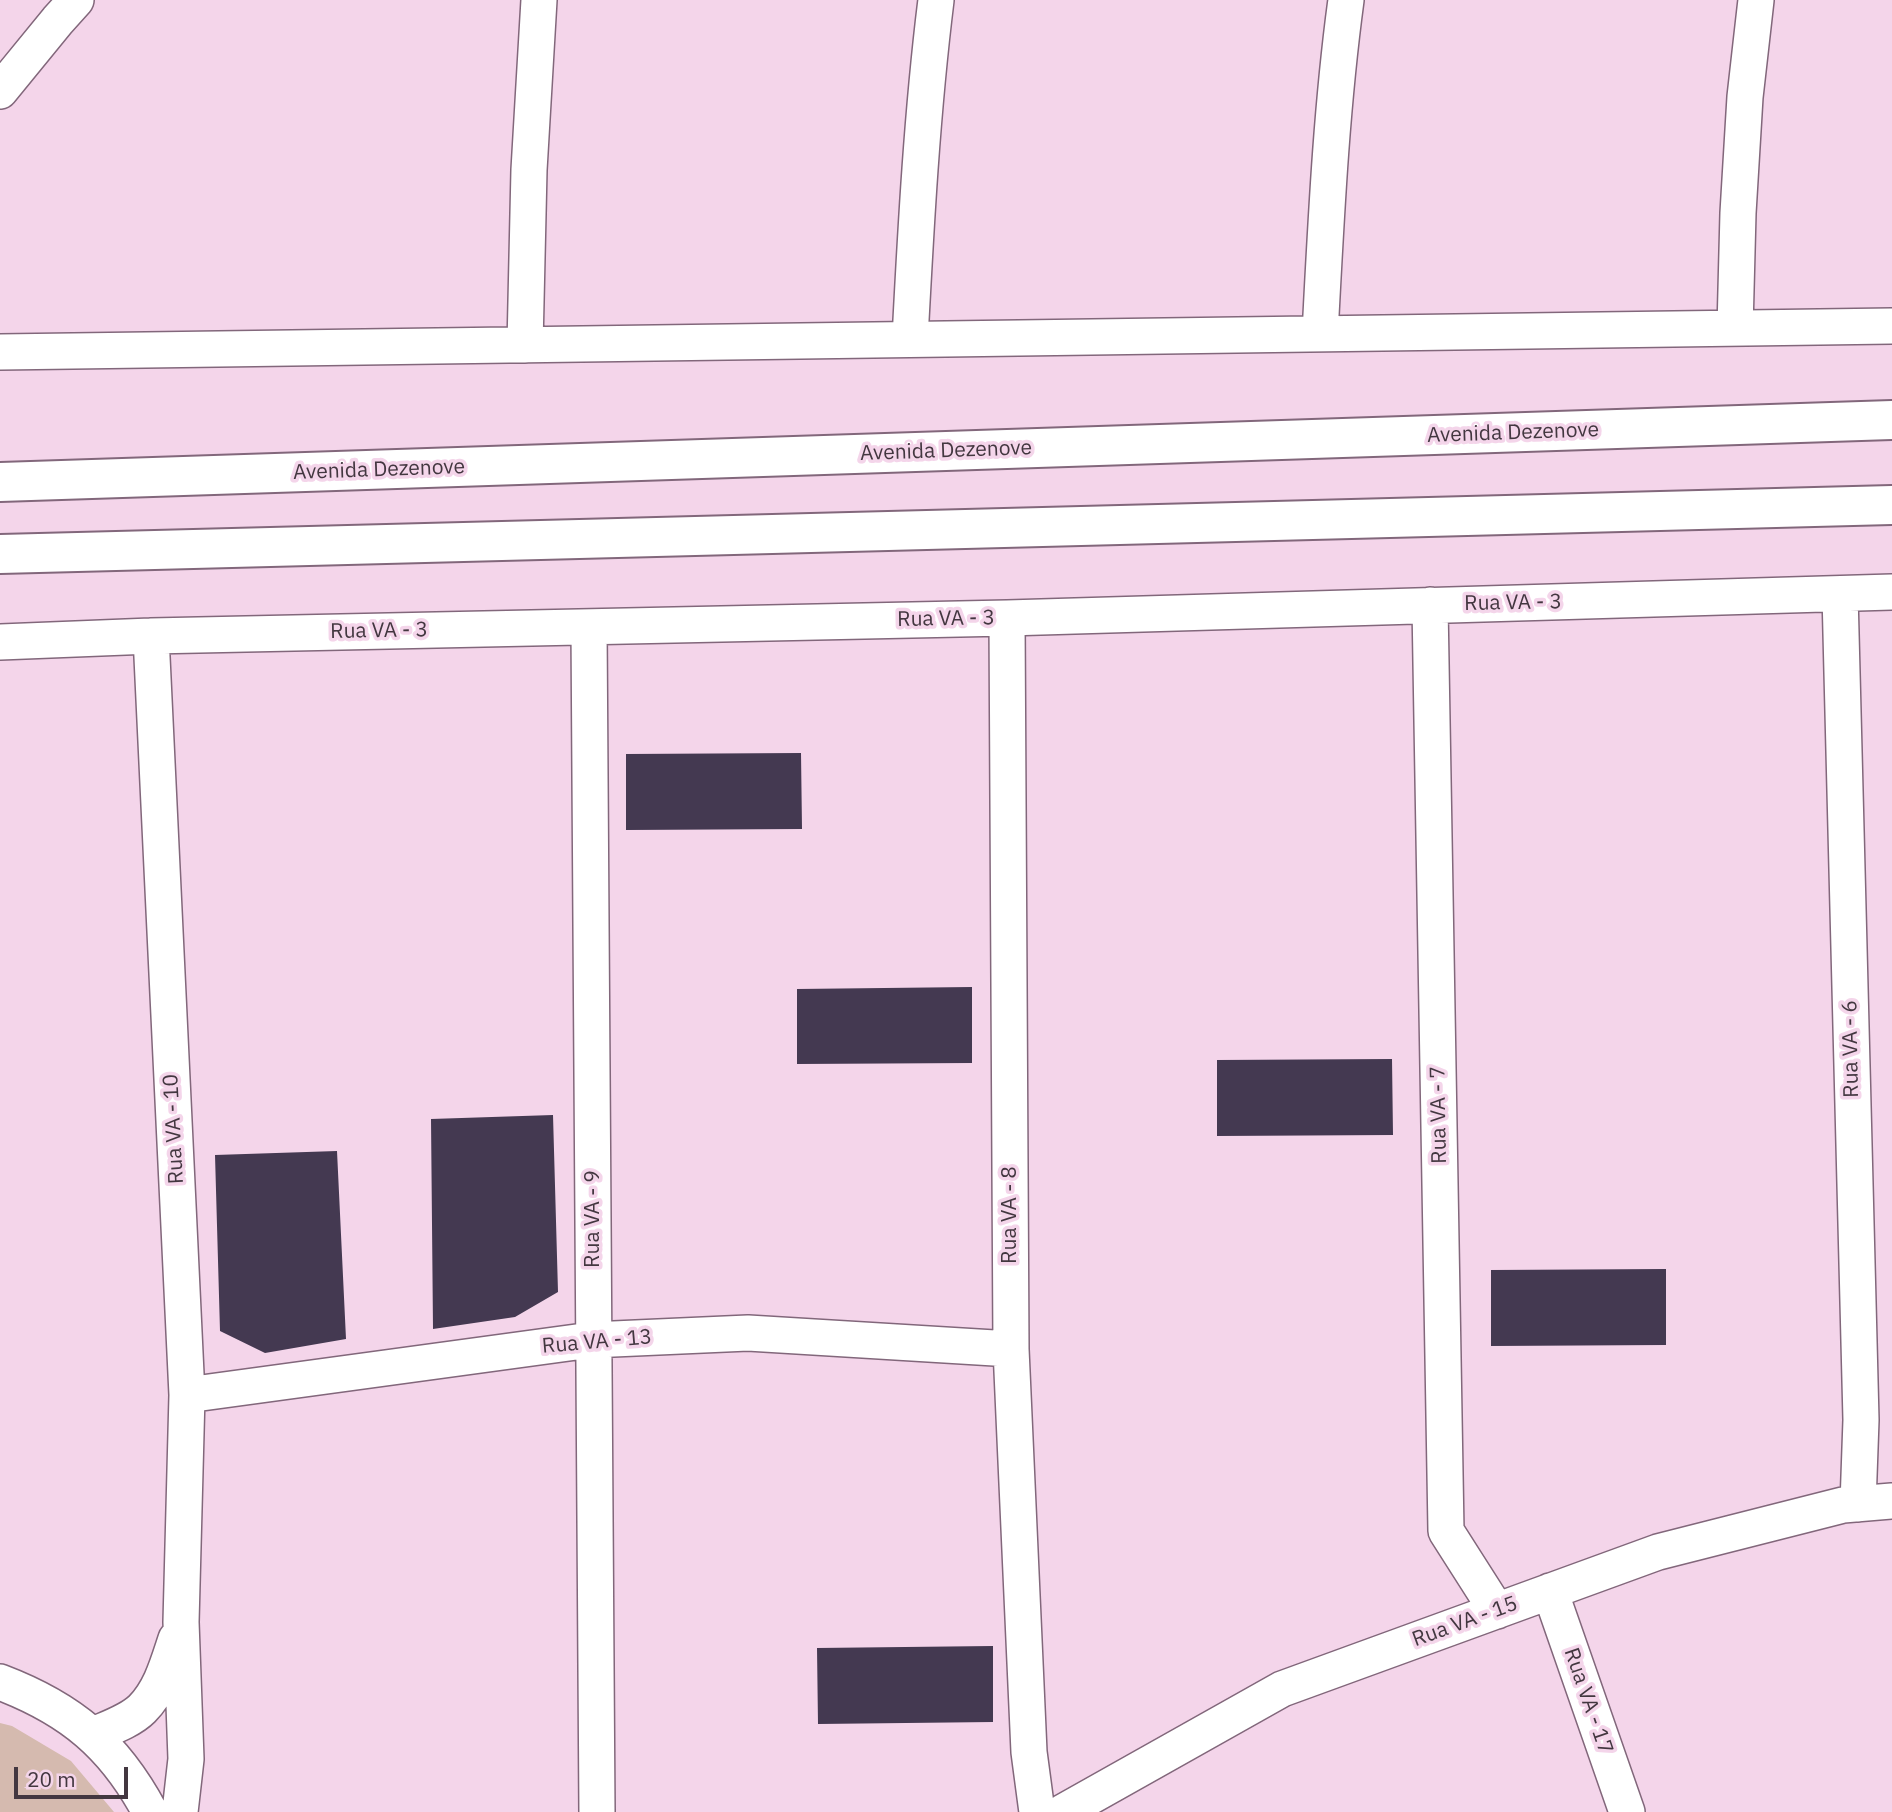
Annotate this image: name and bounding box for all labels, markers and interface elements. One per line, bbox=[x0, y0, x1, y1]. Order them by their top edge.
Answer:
street label: Avenida Dezenove bbox=[1427, 417, 1599, 449]
street label: Avenida Dezenove bbox=[860, 435, 1032, 467]
street label: Avenida Dezenove bbox=[293, 454, 465, 486]
street label: Rua VA - 3 bbox=[1464, 590, 1562, 616]
street label: Rua VA - 3 bbox=[897, 606, 995, 632]
street label: Rua VA - 3 bbox=[330, 618, 428, 644]
street label: Rua VA - 6 bbox=[1838, 1000, 1864, 1098]
street label: Rua VA - 7 bbox=[1426, 1066, 1452, 1164]
street label: Rua VA - 10 bbox=[159, 1073, 189, 1185]
street label: Rua VA - 8 bbox=[997, 1166, 1023, 1264]
street label: Rua VA - 9 bbox=[580, 1170, 606, 1268]
street label: Rua VA - 13 bbox=[541, 1325, 653, 1359]
street label: Rua VA - 15 bbox=[1409, 1591, 1521, 1653]
street label: Rua VA - 17 bbox=[1558, 1645, 1618, 1757]
scale bar bbox=[18, 1752, 131, 1796]
text: 20 m bbox=[27, 1765, 76, 1793]

